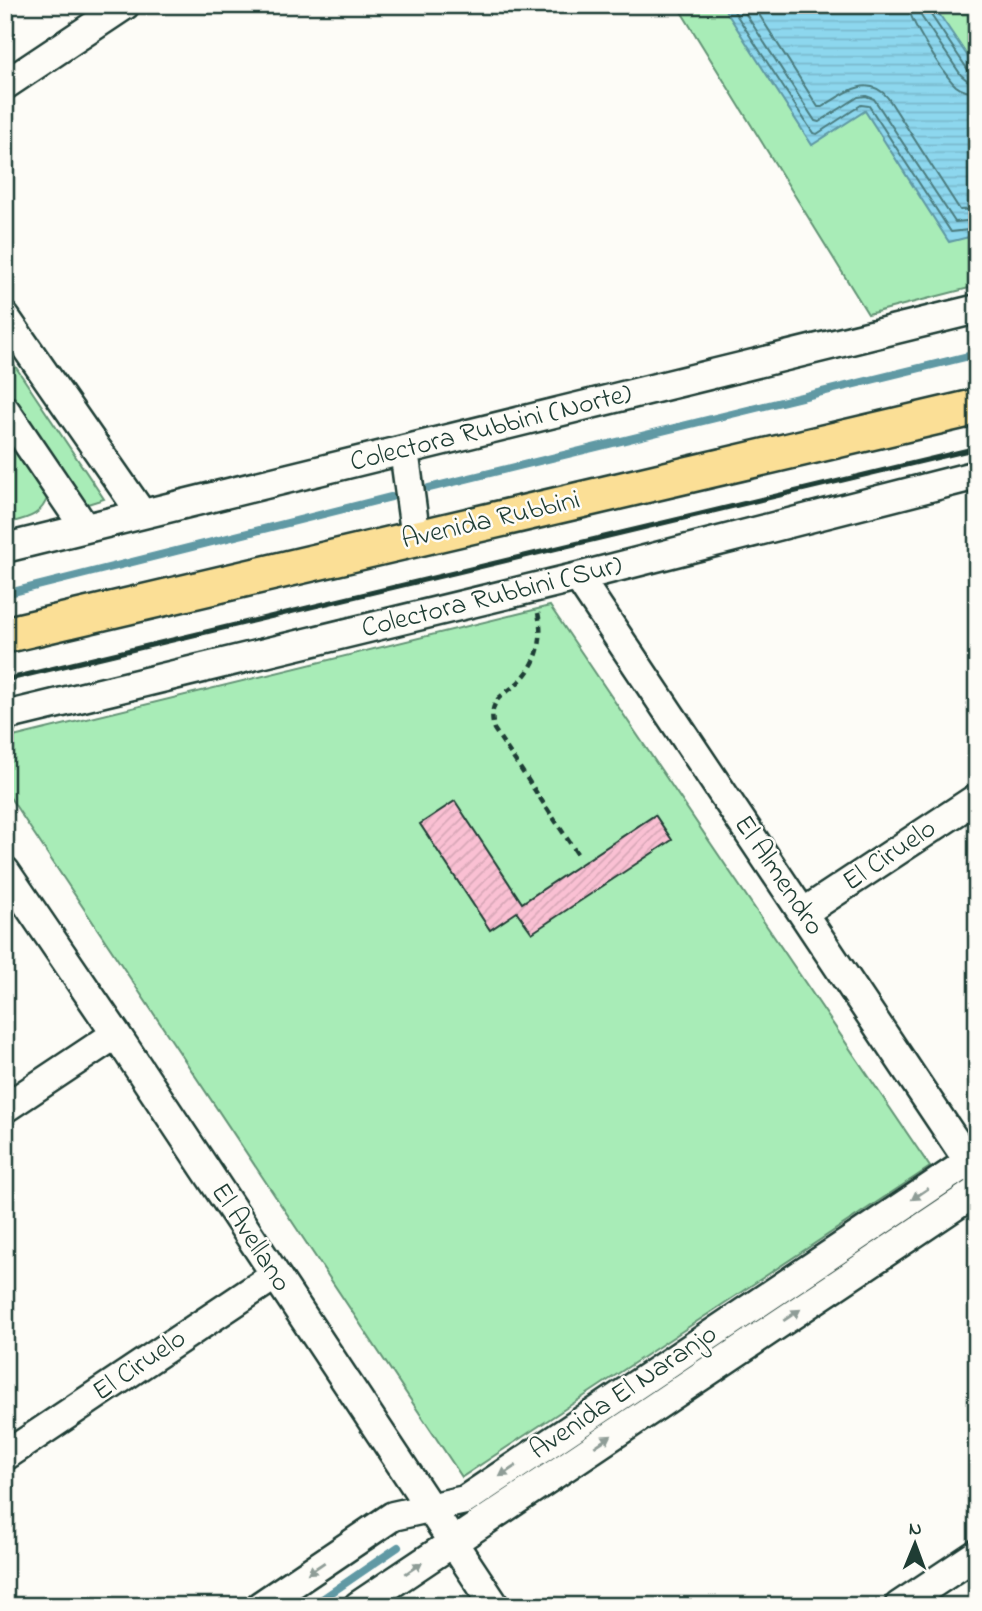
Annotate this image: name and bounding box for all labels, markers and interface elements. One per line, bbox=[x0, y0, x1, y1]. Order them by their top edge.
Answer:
street label: Colectora Rubbini (Norte) bbox=[346, 374, 636, 484]
street label: Avenida Rubbini bbox=[398, 481, 584, 561]
street label: Colectora Rubbini (Sur) bbox=[357, 546, 627, 650]
street label: El Almendro bbox=[723, 807, 833, 945]
street label: El Ciruelo bbox=[835, 810, 945, 902]
street label: El Avellano bbox=[199, 1175, 301, 1301]
one-way arrow bbox=[911, 1187, 929, 1201]
one-way arrow bbox=[783, 1309, 802, 1322]
street label: Avenida El Naranjo bbox=[522, 1315, 726, 1471]
street label: El Ciruelo bbox=[85, 1320, 195, 1412]
one-way arrow bbox=[594, 1435, 613, 1448]
one-way arrow bbox=[498, 1464, 517, 1477]
north arrow bbox=[880, 1510, 950, 1580]
text: N bbox=[909, 1516, 922, 1543]
one-way arrow bbox=[307, 1561, 325, 1575]
one-way arrow bbox=[405, 1561, 423, 1575]

